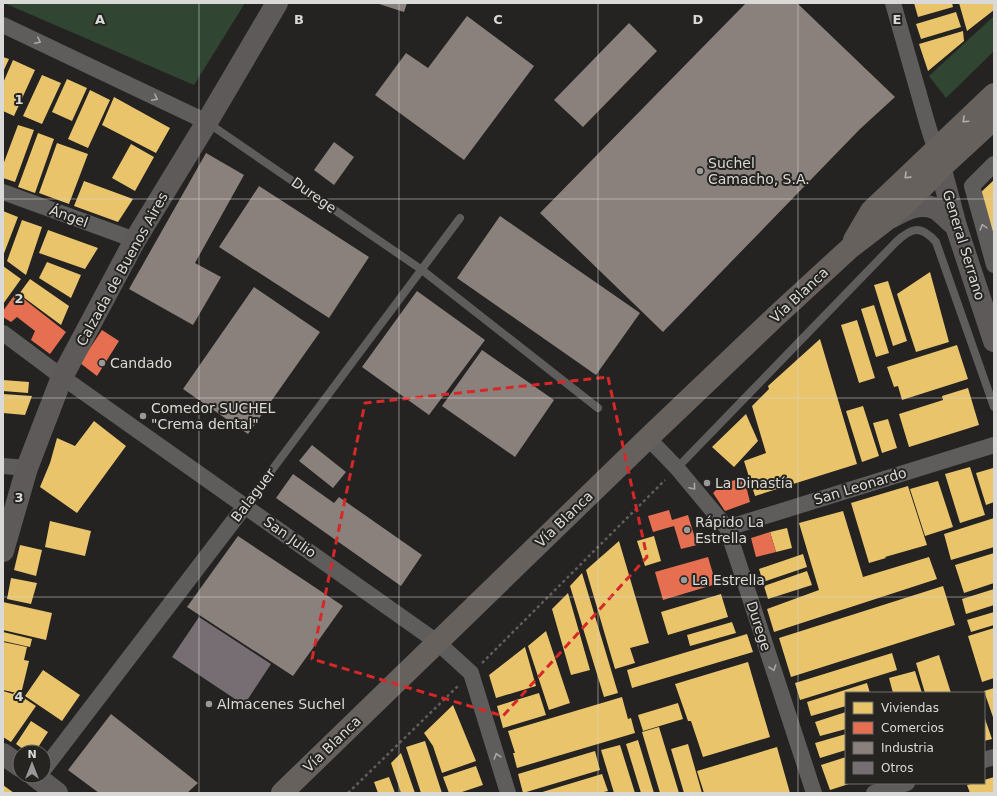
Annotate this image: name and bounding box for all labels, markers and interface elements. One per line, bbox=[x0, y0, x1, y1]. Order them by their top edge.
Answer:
text: A bbox=[95, 12, 105, 27]
text: B bbox=[294, 12, 304, 27]
text: C bbox=[493, 12, 503, 27]
text: D bbox=[693, 12, 704, 27]
text: E bbox=[893, 12, 901, 27]
one-way arrow bbox=[34, 36, 41, 44]
text: 1 bbox=[14, 92, 24, 107]
one-way arrow bbox=[151, 93, 159, 100]
one-way arrow bbox=[963, 116, 970, 123]
place label: Suchel Camacho, S.A. bbox=[708, 155, 810, 187]
marker: Suchel Camacho, S.A. bbox=[695, 166, 705, 176]
one-way arrow bbox=[904, 171, 912, 178]
street label: Durege bbox=[288, 174, 340, 216]
street label: General Serrano bbox=[940, 188, 988, 302]
street label: Calzada de Buenos Aires bbox=[73, 189, 171, 349]
street label: Ángel bbox=[48, 202, 90, 230]
one-way arrow bbox=[979, 224, 988, 231]
street label: Vía Blanca bbox=[767, 264, 831, 326]
text: 2 bbox=[14, 291, 24, 306]
place label: Candado bbox=[110, 355, 172, 371]
marker: Candado bbox=[97, 358, 107, 368]
place label: Comedor SUCHEL "Crema dental" bbox=[151, 400, 276, 432]
marker: Comedor SUCHEL "Crema dental" bbox=[138, 411, 148, 421]
street label: San Leonardo bbox=[812, 464, 908, 508]
street label: Balaguer bbox=[228, 465, 278, 525]
place label: La Dinastía bbox=[715, 475, 793, 491]
marker: La Dinastía bbox=[702, 478, 712, 488]
one-way arrow bbox=[688, 483, 695, 490]
street label: Vía Blanca bbox=[532, 488, 596, 550]
text: 3 bbox=[14, 490, 24, 505]
street label: San Julio bbox=[261, 513, 319, 561]
place label: Rápido La Estrella bbox=[695, 514, 764, 546]
marker: Rápido La Estrella bbox=[682, 525, 692, 535]
place label: La Estrella bbox=[692, 572, 765, 588]
marker: La Estrella bbox=[679, 575, 689, 585]
street label: Durege bbox=[743, 599, 775, 653]
one-way arrow bbox=[768, 664, 777, 671]
text: 4 bbox=[14, 689, 24, 704]
legend bbox=[845, 692, 985, 784]
place label: Almacenes Suchel bbox=[217, 696, 345, 712]
marker: Almacenes Suchel bbox=[204, 699, 214, 709]
text: Viviendas bbox=[881, 701, 939, 715]
street label: Vía Blanca bbox=[300, 713, 364, 775]
text: Comercios bbox=[881, 721, 944, 735]
text: Industria bbox=[881, 741, 934, 755]
north arrow bbox=[12, 744, 52, 784]
text: N bbox=[27, 748, 37, 761]
one-way arrow bbox=[493, 752, 502, 759]
text: Otros bbox=[881, 761, 913, 775]

